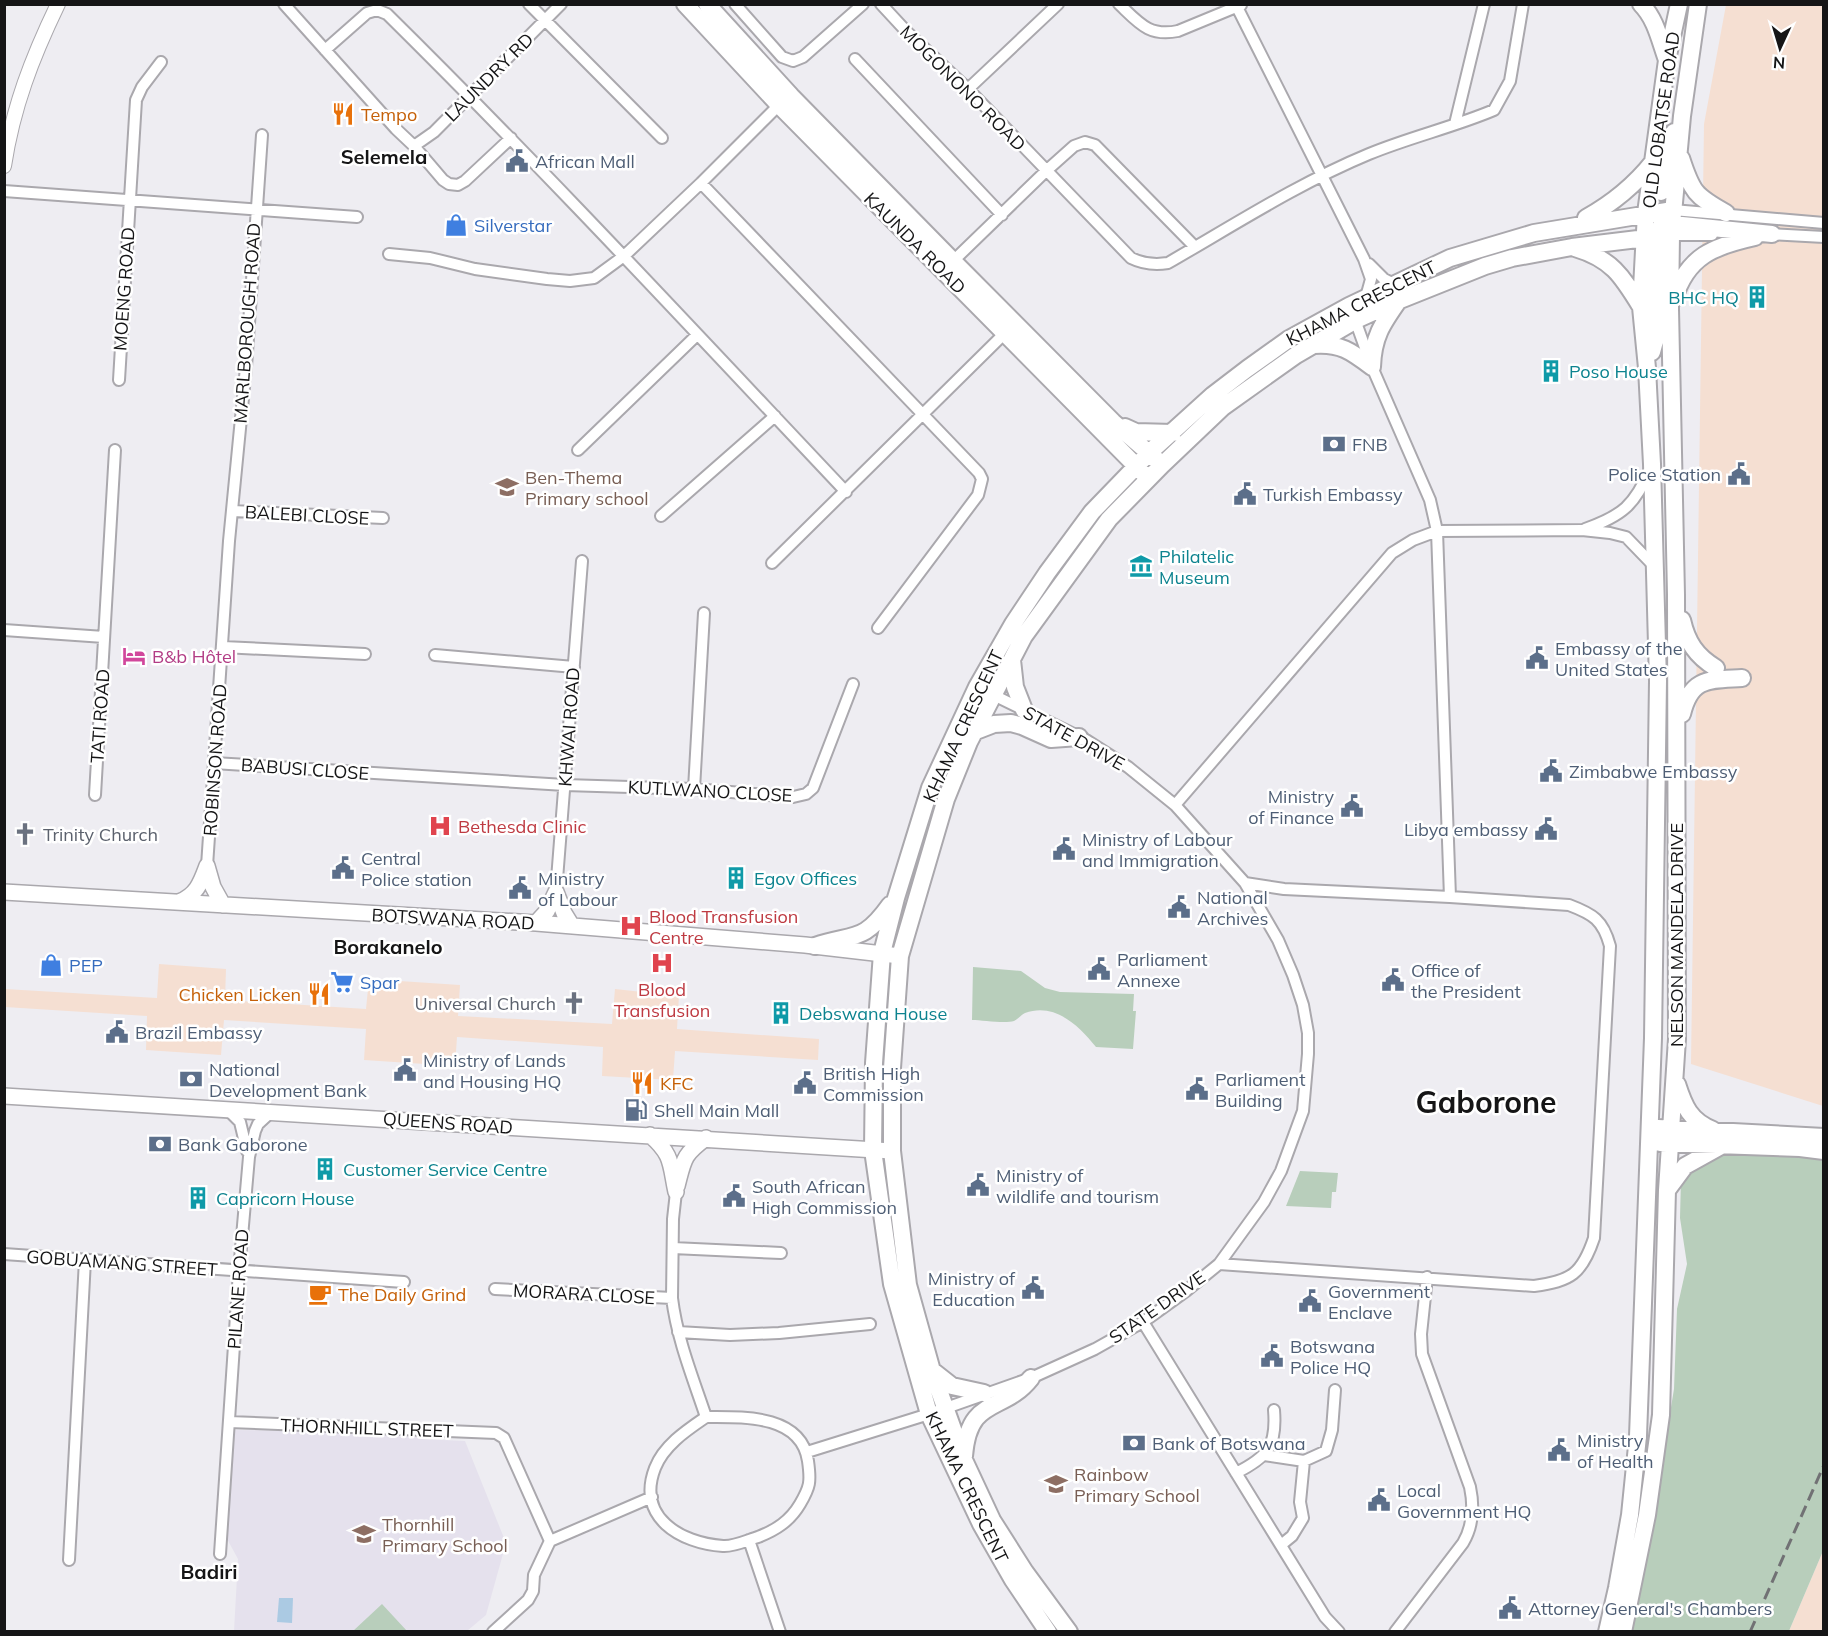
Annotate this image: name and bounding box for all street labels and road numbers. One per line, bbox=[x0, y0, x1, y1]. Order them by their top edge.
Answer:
street label: MOGONONO ROAD bbox=[895, 20, 1031, 156]
street label: LAUNDRY RD bbox=[440, 28, 538, 126]
street label: OLD LOBATSE ROAD bbox=[1637, 30, 1685, 210]
street label: KAUNDA ROAD bbox=[859, 187, 971, 299]
street label: MARLBOROUGH ROAD bbox=[229, 222, 265, 424]
street label: MOENG ROAD bbox=[108, 226, 140, 352]
street label: KHAMA CRESCENT bbox=[1282, 255, 1440, 351]
street label: BALEBI CLOSE bbox=[244, 500, 370, 530]
street label: KHAMA CRESCENT bbox=[918, 646, 1008, 806]
street label: KHWAI ROAD bbox=[553, 667, 585, 787]
street label: TATI ROAD bbox=[85, 668, 115, 764]
street label: ROBINSON ROAD bbox=[198, 683, 232, 837]
street label: STATE DRIVE bbox=[1019, 701, 1129, 775]
street label: BABUSI CLOSE bbox=[240, 753, 370, 785]
street label: KUTLWANO CLOSE bbox=[627, 775, 793, 807]
street label: NELSON MANDELA DRIVE bbox=[1665, 823, 1688, 1047]
street label: BOTSWANA ROAD bbox=[371, 903, 535, 935]
street label: QUEENS ROAD bbox=[382, 1107, 514, 1139]
street label: PILANE ROAD bbox=[222, 1228, 254, 1350]
street label: GOBUAMANG STREET bbox=[26, 1245, 219, 1281]
street label: STATE DRIVE bbox=[1104, 1265, 1210, 1349]
street label: MORARA CLOSE bbox=[512, 1279, 656, 1309]
street label: KHAMA CRESCENT bbox=[920, 1408, 1014, 1566]
street label: THORNHILL STREET bbox=[280, 1413, 454, 1443]

